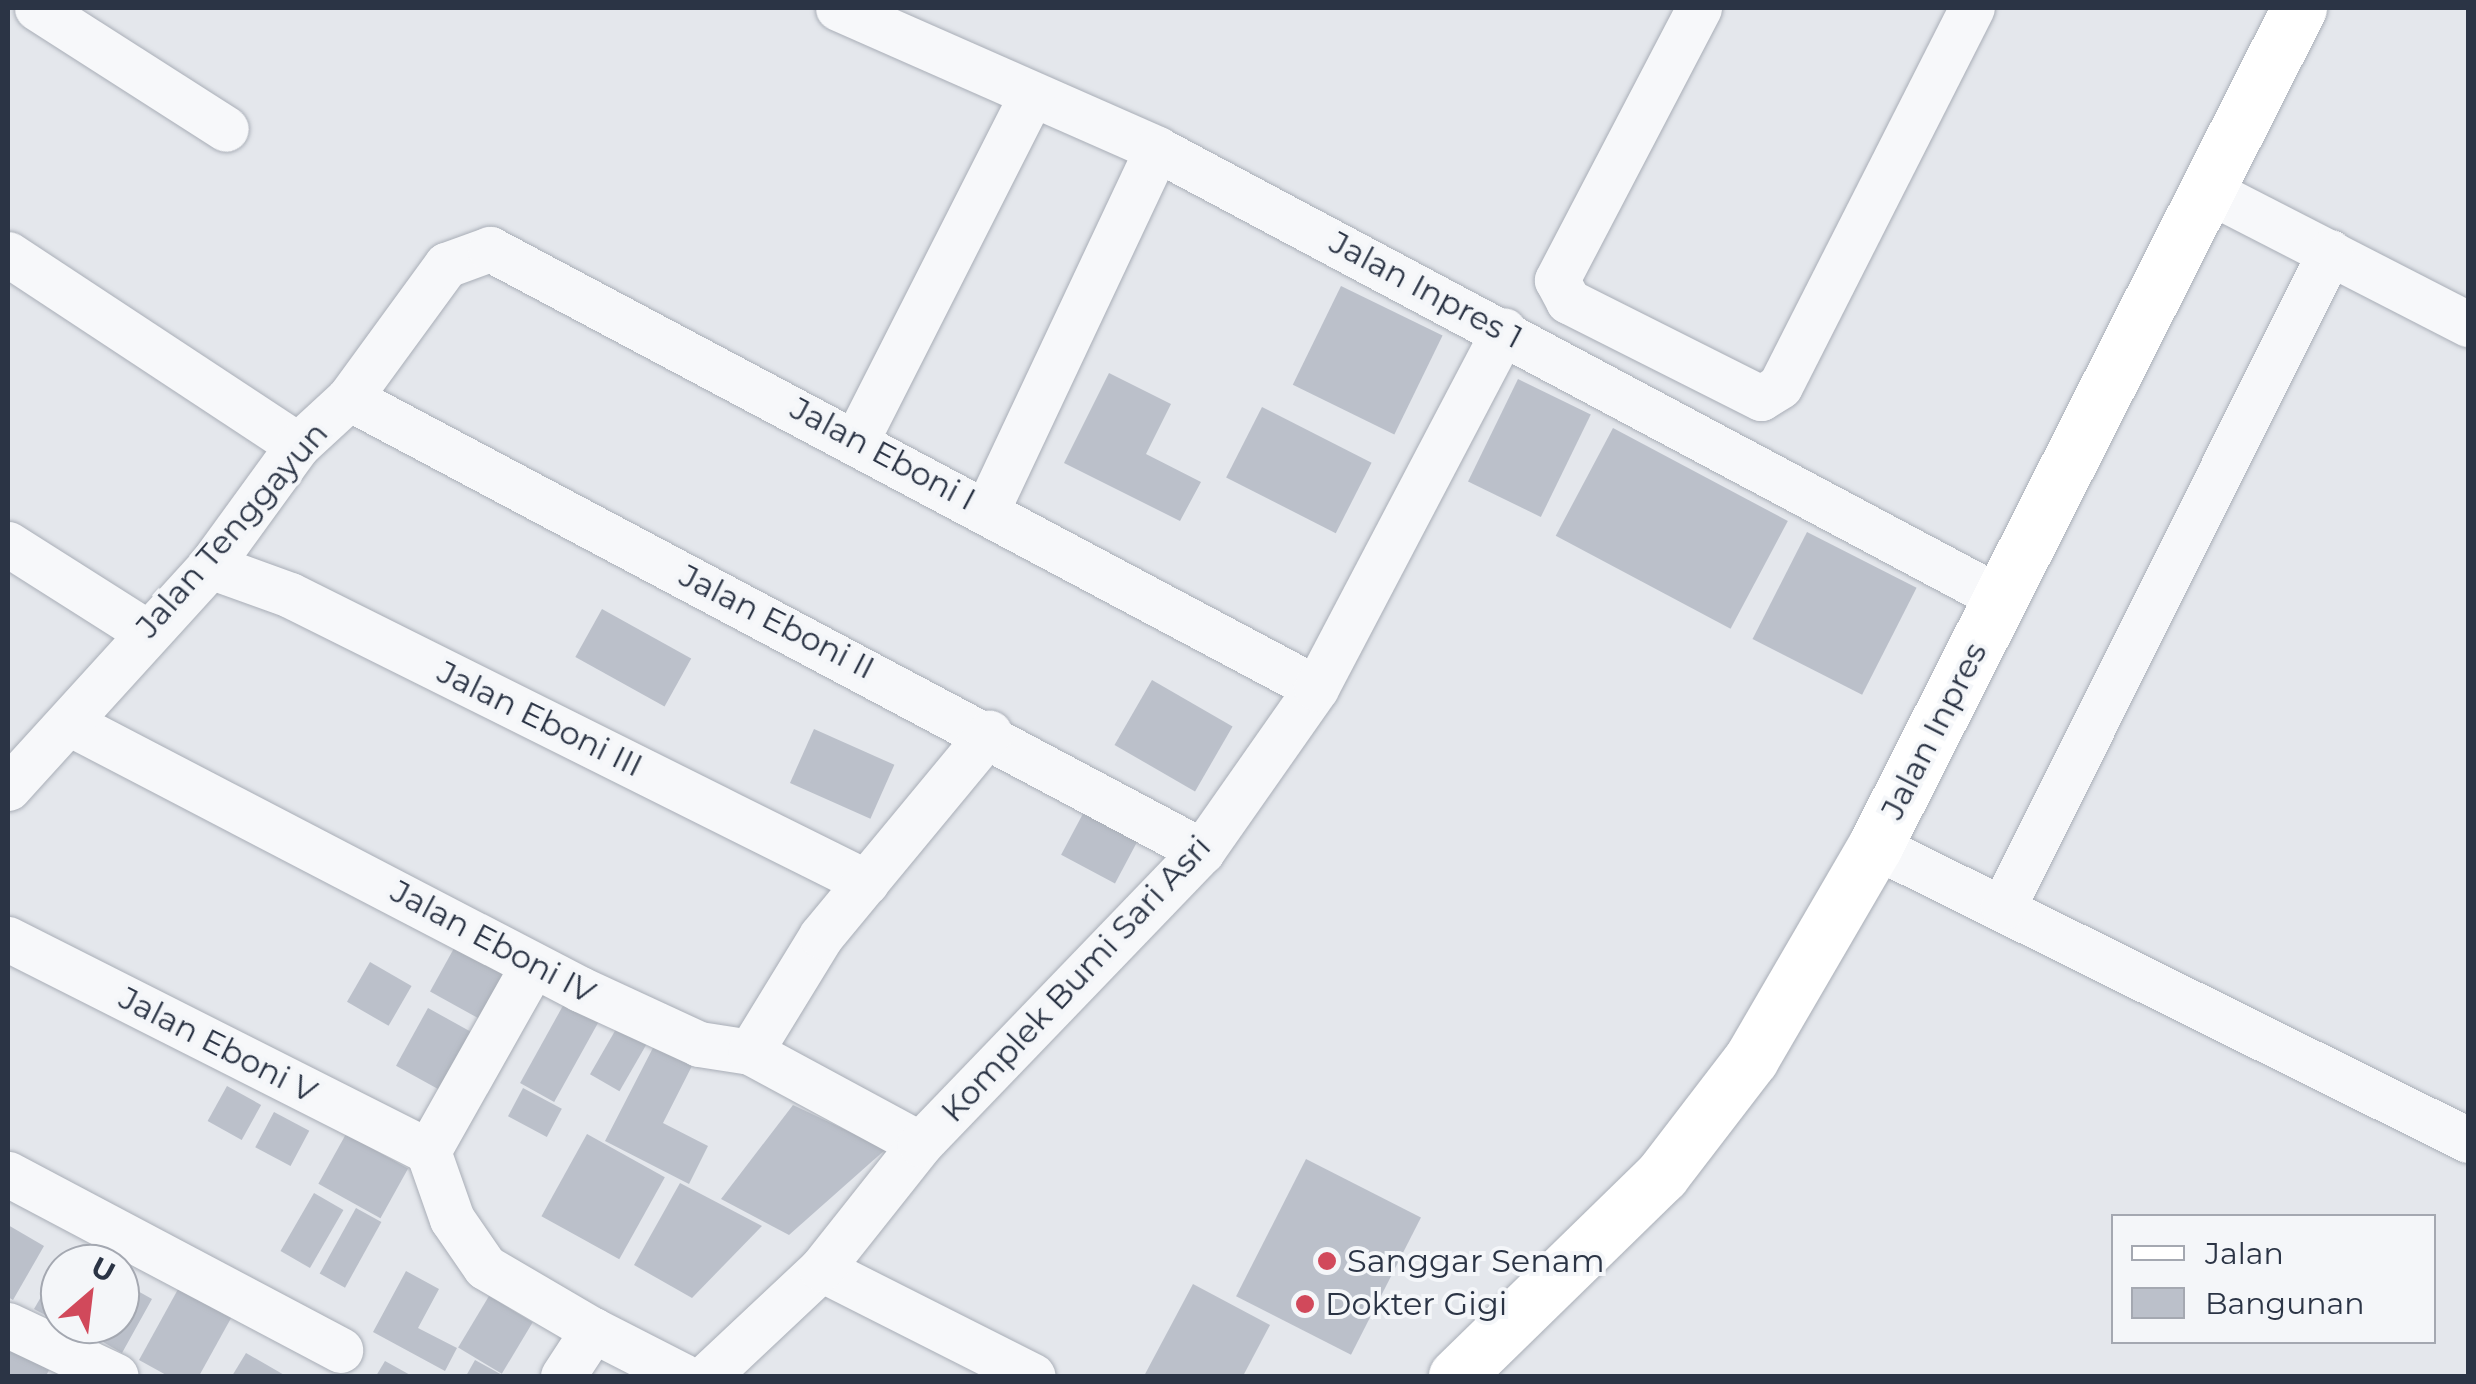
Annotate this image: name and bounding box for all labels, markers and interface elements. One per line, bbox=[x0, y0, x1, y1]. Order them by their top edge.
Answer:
street label: Jalan Inpres 1 bbox=[1323, 223, 1529, 357]
street label: Jalan Eboni I bbox=[784, 389, 982, 519]
street label: Jalan Tenggayun bbox=[128, 415, 336, 645]
street label: Jalan Eboni II bbox=[673, 556, 881, 688]
street label: Jalan Inpres bbox=[1873, 636, 1995, 826]
street label: Jalan Eboni III bbox=[431, 653, 649, 785]
street label: Komplek Bumi Sari Asri bbox=[933, 828, 1219, 1130]
street label: Jalan Eboni IV bbox=[384, 872, 602, 1012]
street label: Jalan Eboni V bbox=[113, 979, 323, 1111]
legend bbox=[2111, 1214, 2436, 1344]
text: Jalan bbox=[2205, 1235, 2284, 1272]
place label: Sanggar Senam bbox=[1347, 1242, 1605, 1280]
north arrow bbox=[40, 1244, 140, 1344]
text: U bbox=[85, 1249, 121, 1289]
marker: Sanggar Senam bbox=[1316, 1250, 1338, 1272]
place label: Dokter Gigi bbox=[1325, 1285, 1507, 1323]
text: Bangunan bbox=[2205, 1285, 2365, 1322]
marker: Dokter Gigi bbox=[1294, 1293, 1316, 1315]

